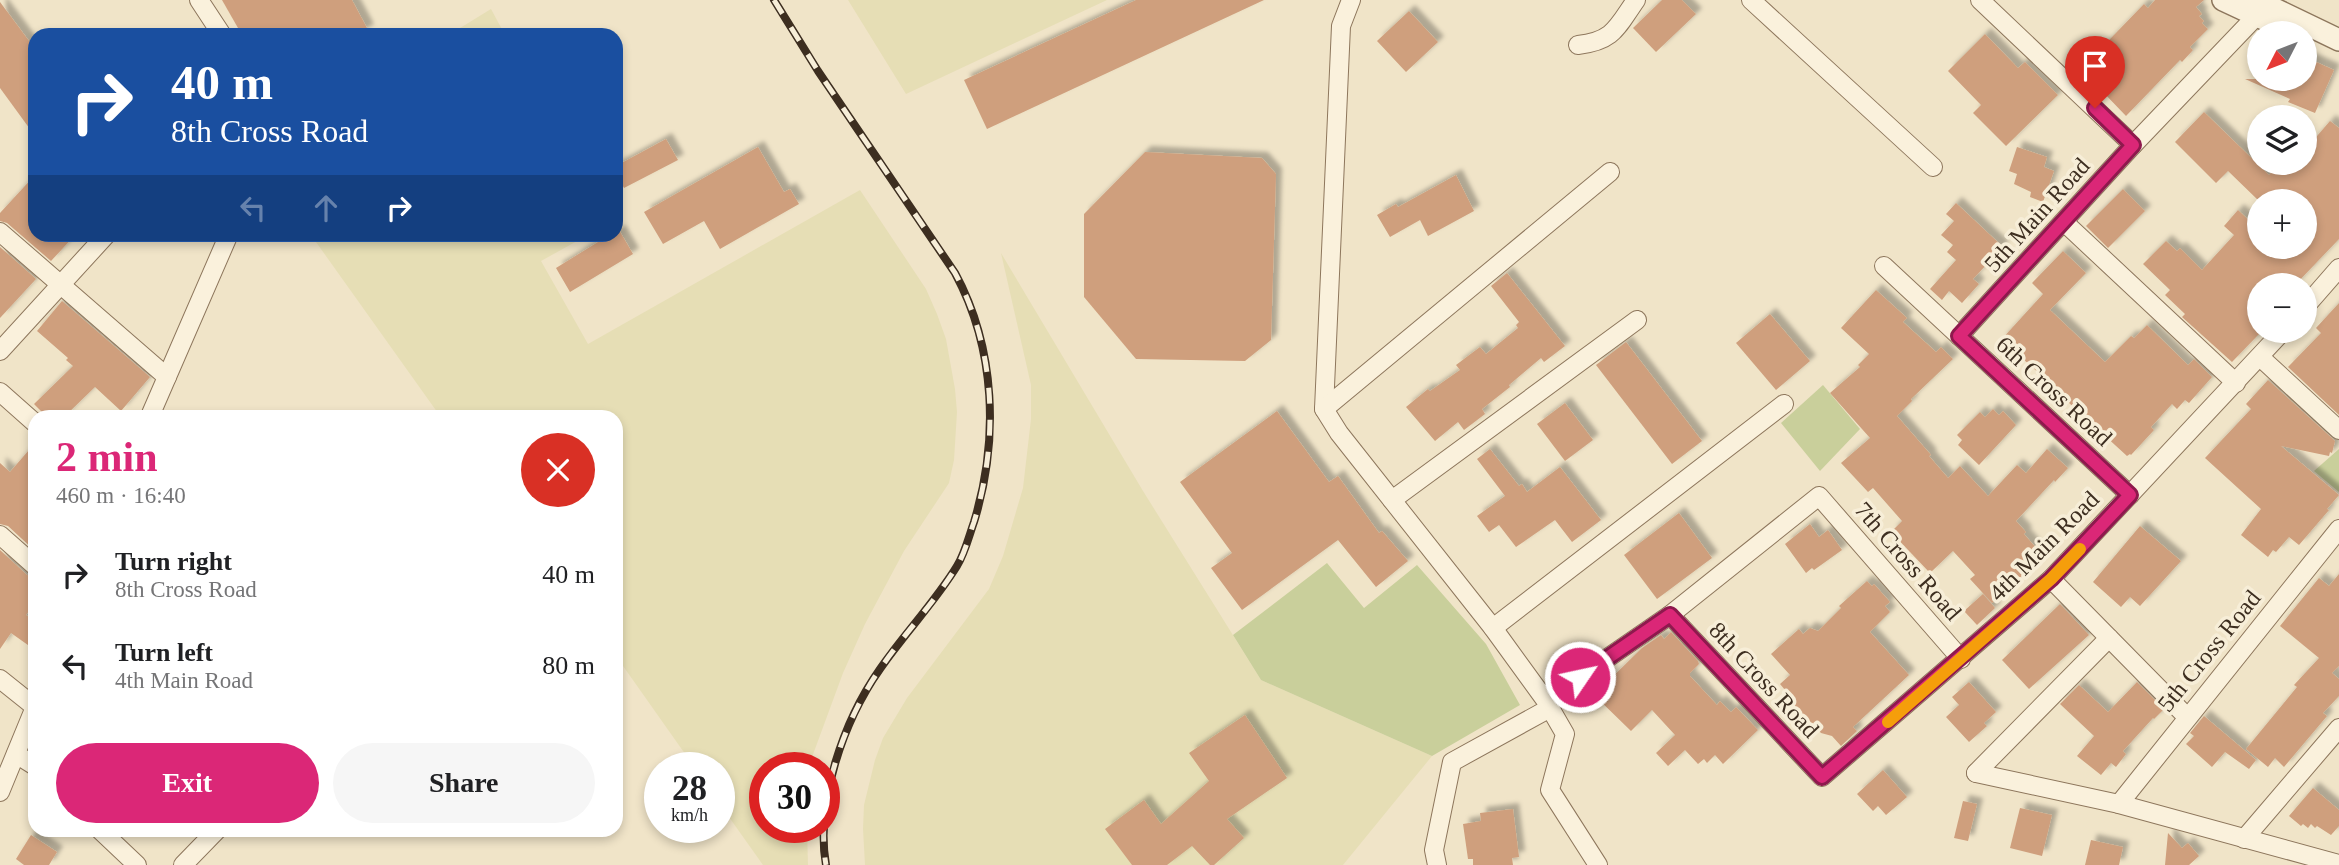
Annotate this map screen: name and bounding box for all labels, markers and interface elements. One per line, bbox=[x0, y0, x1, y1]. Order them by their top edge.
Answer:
north arrow bbox=[2247, 21, 2317, 91]
map controls bbox=[2247, 21, 2317, 343]
pin bbox=[2065, 36, 2125, 108]
icon: arrive bbox=[2076, 47, 2114, 85]
text: 40 m bbox=[171, 55, 273, 110]
icon: right bbox=[56, 56, 147, 147]
button: layers bbox=[2247, 105, 2317, 175]
text: 8th Cross Road bbox=[171, 113, 368, 149]
street label: 5th Main Road bbox=[1979, 153, 2095, 277]
icon: left bbox=[234, 189, 272, 227]
icon: ahead bbox=[307, 189, 345, 227]
icon: right bbox=[380, 189, 418, 227]
button: + bbox=[2247, 189, 2317, 259]
button: − bbox=[2247, 273, 2317, 343]
street label: 6th Cross Road bbox=[1991, 331, 2117, 451]
button: close bbox=[521, 433, 595, 507]
text: 2 min bbox=[56, 434, 158, 480]
text: 460 m · 16:40 bbox=[56, 483, 186, 508]
street label: 4th Main Road bbox=[1984, 486, 2104, 606]
street label: 7th Cross Road bbox=[1850, 497, 1966, 625]
text: Turn right bbox=[115, 547, 232, 576]
icon: right bbox=[56, 556, 94, 594]
text: 40 m bbox=[542, 560, 595, 589]
text: 8th Cross Road bbox=[115, 577, 257, 602]
street label: 5th Cross Road bbox=[2152, 585, 2266, 717]
street label: 8th Cross Road bbox=[1704, 617, 1824, 743]
text: Turn left bbox=[115, 638, 213, 667]
position arrow bbox=[1543, 640, 1617, 714]
icon: left bbox=[56, 647, 94, 685]
text: 80 m bbox=[542, 651, 595, 680]
text: 4th Main Road bbox=[115, 668, 253, 693]
button: Exit bbox=[56, 743, 319, 823]
button: Share bbox=[333, 743, 595, 823]
speed limit sign: 30 bbox=[749, 752, 840, 843]
text: 28 bbox=[672, 769, 707, 808]
text: km/h bbox=[671, 805, 708, 825]

